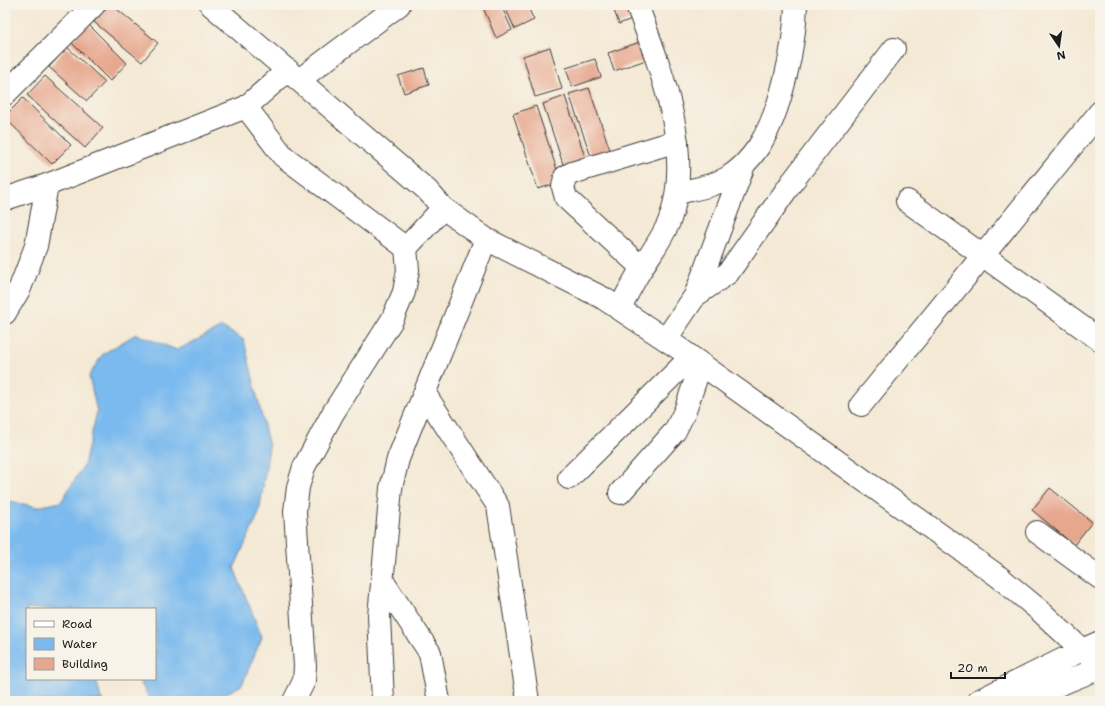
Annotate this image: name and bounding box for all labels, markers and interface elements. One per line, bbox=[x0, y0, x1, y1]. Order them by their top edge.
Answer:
north arrow bbox=[1039, 26, 1079, 66]
text: N bbox=[1055, 47, 1067, 64]
legend bbox=[26, 608, 156, 680]
text: Road bbox=[62, 616, 93, 632]
text: Water bbox=[62, 636, 98, 652]
scale bar bbox=[951, 654, 1005, 680]
text: Building bbox=[62, 656, 108, 672]
text: 20 m bbox=[957, 660, 988, 676]

